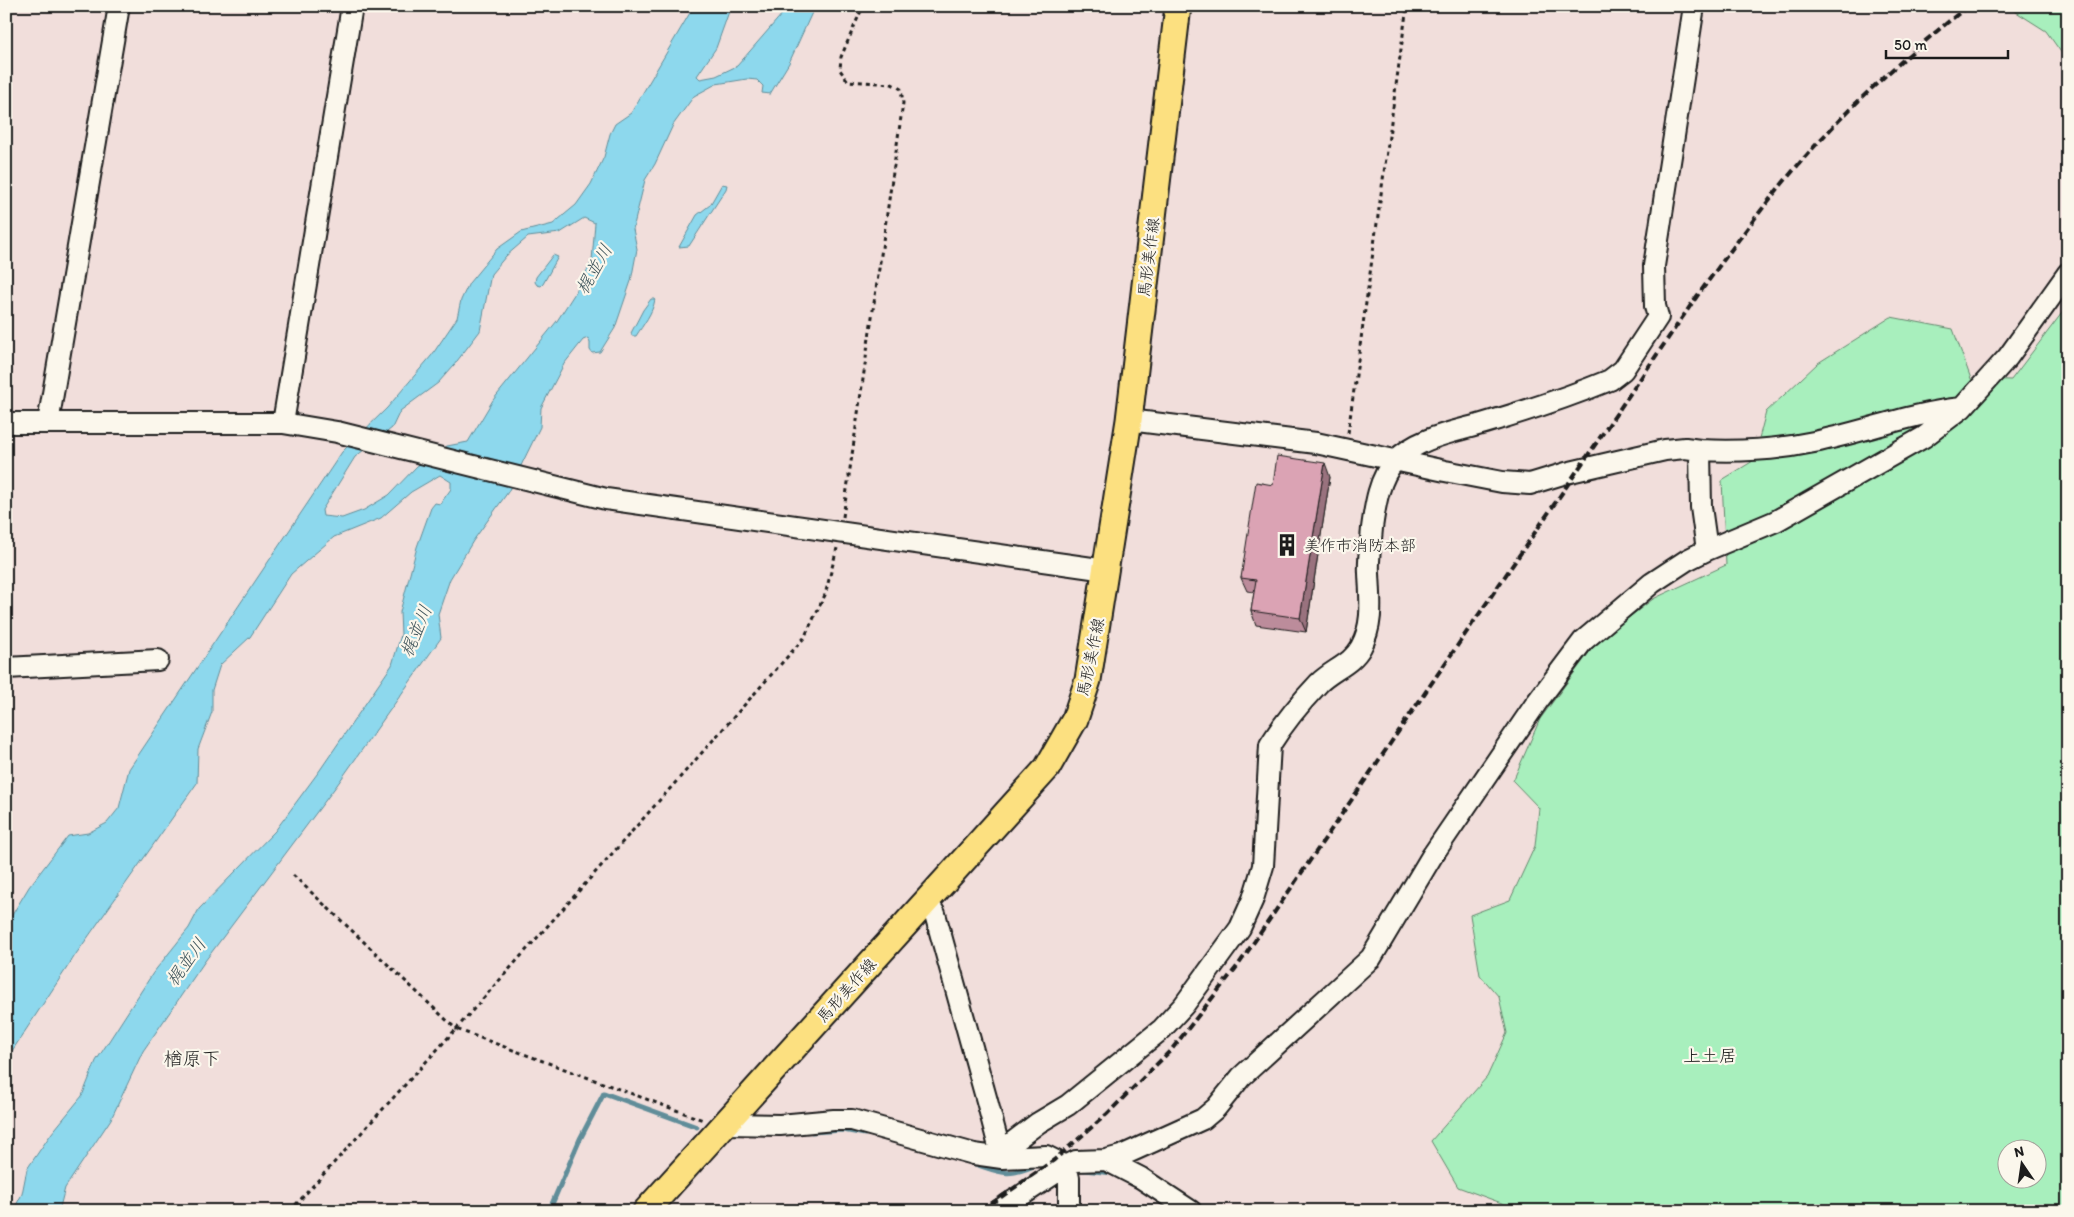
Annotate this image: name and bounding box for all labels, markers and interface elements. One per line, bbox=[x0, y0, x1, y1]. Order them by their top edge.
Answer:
scale bar bbox=[1886, 28, 2009, 60]
text: 50 m bbox=[1894, 36, 1927, 54]
street label: 馬形美作線 bbox=[1134, 216, 1163, 298]
water label: 梶並川 bbox=[571, 240, 617, 298]
building icon: 美作市消防本部 bbox=[1274, 532, 1300, 558]
place label: 美作市消防本部 bbox=[1304, 536, 1416, 555]
water label: 梶並川 bbox=[395, 602, 437, 660]
street label: 馬形美作線 bbox=[1073, 616, 1108, 698]
water label: 梶並川 bbox=[161, 934, 211, 990]
street label: 馬形美作線 bbox=[813, 954, 880, 1026]
district label: 上土居 bbox=[1683, 1045, 1737, 1067]
district label: 楢原下 bbox=[163, 1047, 221, 1070]
north arrow bbox=[1996, 1140, 2046, 1190]
text: N bbox=[2013, 1142, 2026, 1161]

